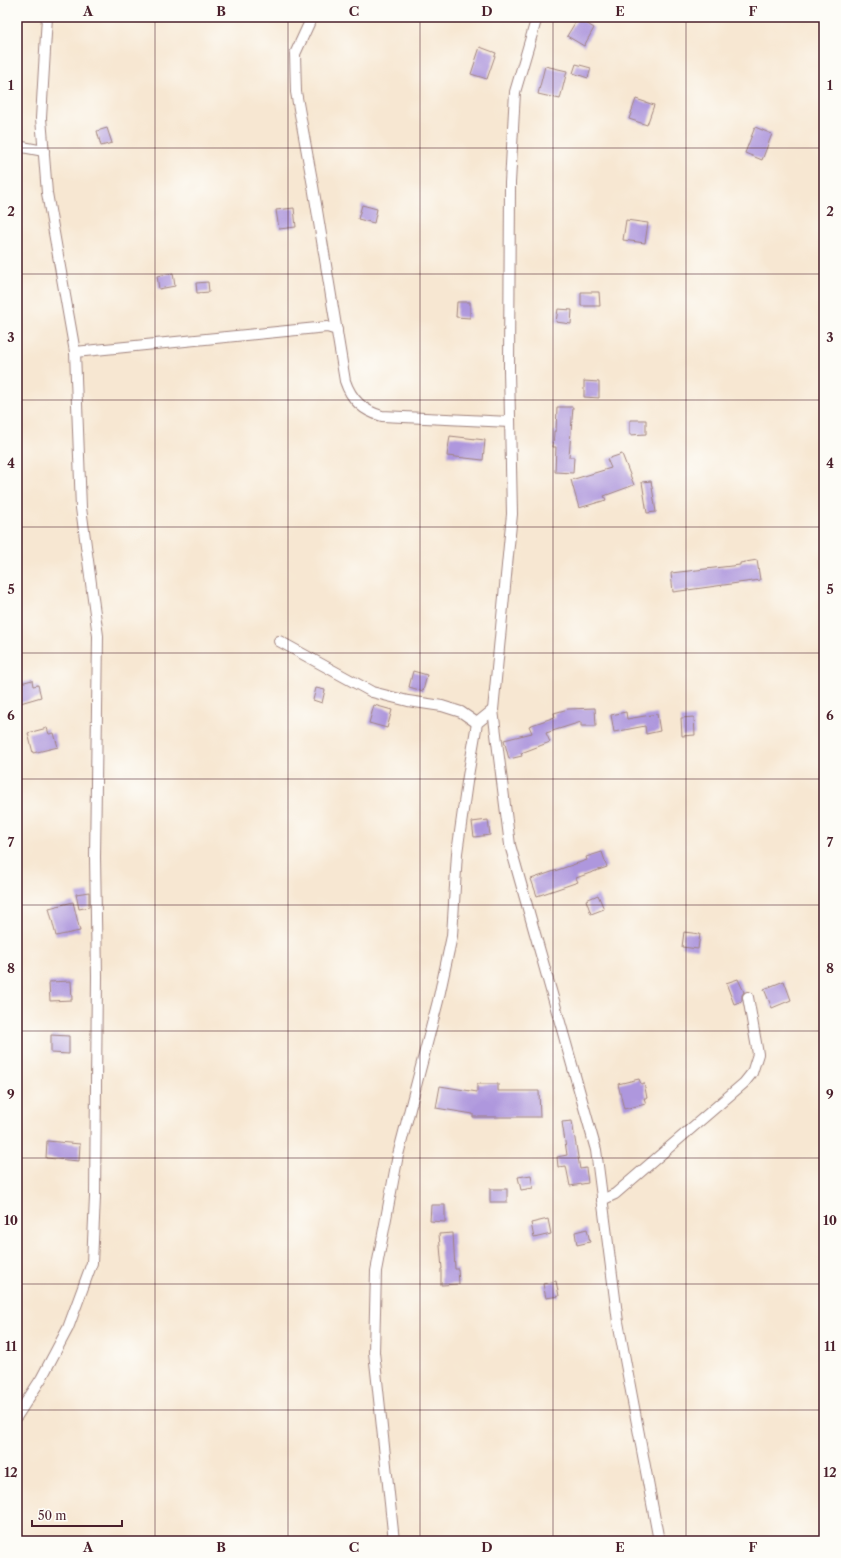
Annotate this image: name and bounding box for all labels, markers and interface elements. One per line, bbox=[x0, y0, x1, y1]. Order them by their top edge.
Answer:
text: A bbox=[82, 3, 94, 19]
text: B bbox=[216, 3, 226, 19]
text: C bbox=[349, 3, 359, 19]
text: D bbox=[481, 3, 493, 19]
text: E bbox=[615, 3, 625, 19]
text: F bbox=[749, 3, 758, 19]
text: 1 bbox=[8, 77, 14, 93]
text: 1 bbox=[827, 77, 833, 93]
text: 2 bbox=[7, 203, 15, 219]
text: 2 bbox=[826, 203, 834, 219]
text: 3 bbox=[7, 329, 15, 345]
text: 3 bbox=[826, 329, 834, 345]
text: 4 bbox=[7, 455, 15, 471]
text: 4 bbox=[826, 455, 834, 471]
text: 5 bbox=[7, 581, 15, 597]
text: 5 bbox=[826, 581, 834, 597]
text: 6 bbox=[7, 707, 15, 723]
text: 6 bbox=[826, 707, 834, 723]
text: 7 bbox=[8, 834, 15, 850]
text: 7 bbox=[827, 834, 834, 850]
text: 8 bbox=[7, 960, 15, 976]
text: 8 bbox=[826, 960, 834, 976]
text: 9 bbox=[7, 1086, 15, 1102]
text: 9 bbox=[826, 1086, 834, 1102]
text: 10 bbox=[4, 1212, 18, 1228]
text: 10 bbox=[823, 1212, 837, 1228]
text: 11 bbox=[5, 1338, 17, 1354]
text: 11 bbox=[824, 1338, 836, 1354]
text: 12 bbox=[4, 1464, 18, 1480]
text: 12 bbox=[823, 1464, 837, 1480]
scale bar bbox=[32, 1502, 122, 1528]
text: 50 m bbox=[38, 1508, 67, 1523]
text: A bbox=[82, 1539, 94, 1555]
text: B bbox=[216, 1539, 226, 1555]
text: C bbox=[349, 1539, 359, 1555]
text: D bbox=[481, 1539, 493, 1555]
text: E bbox=[615, 1539, 625, 1555]
text: F bbox=[749, 1539, 758, 1555]

